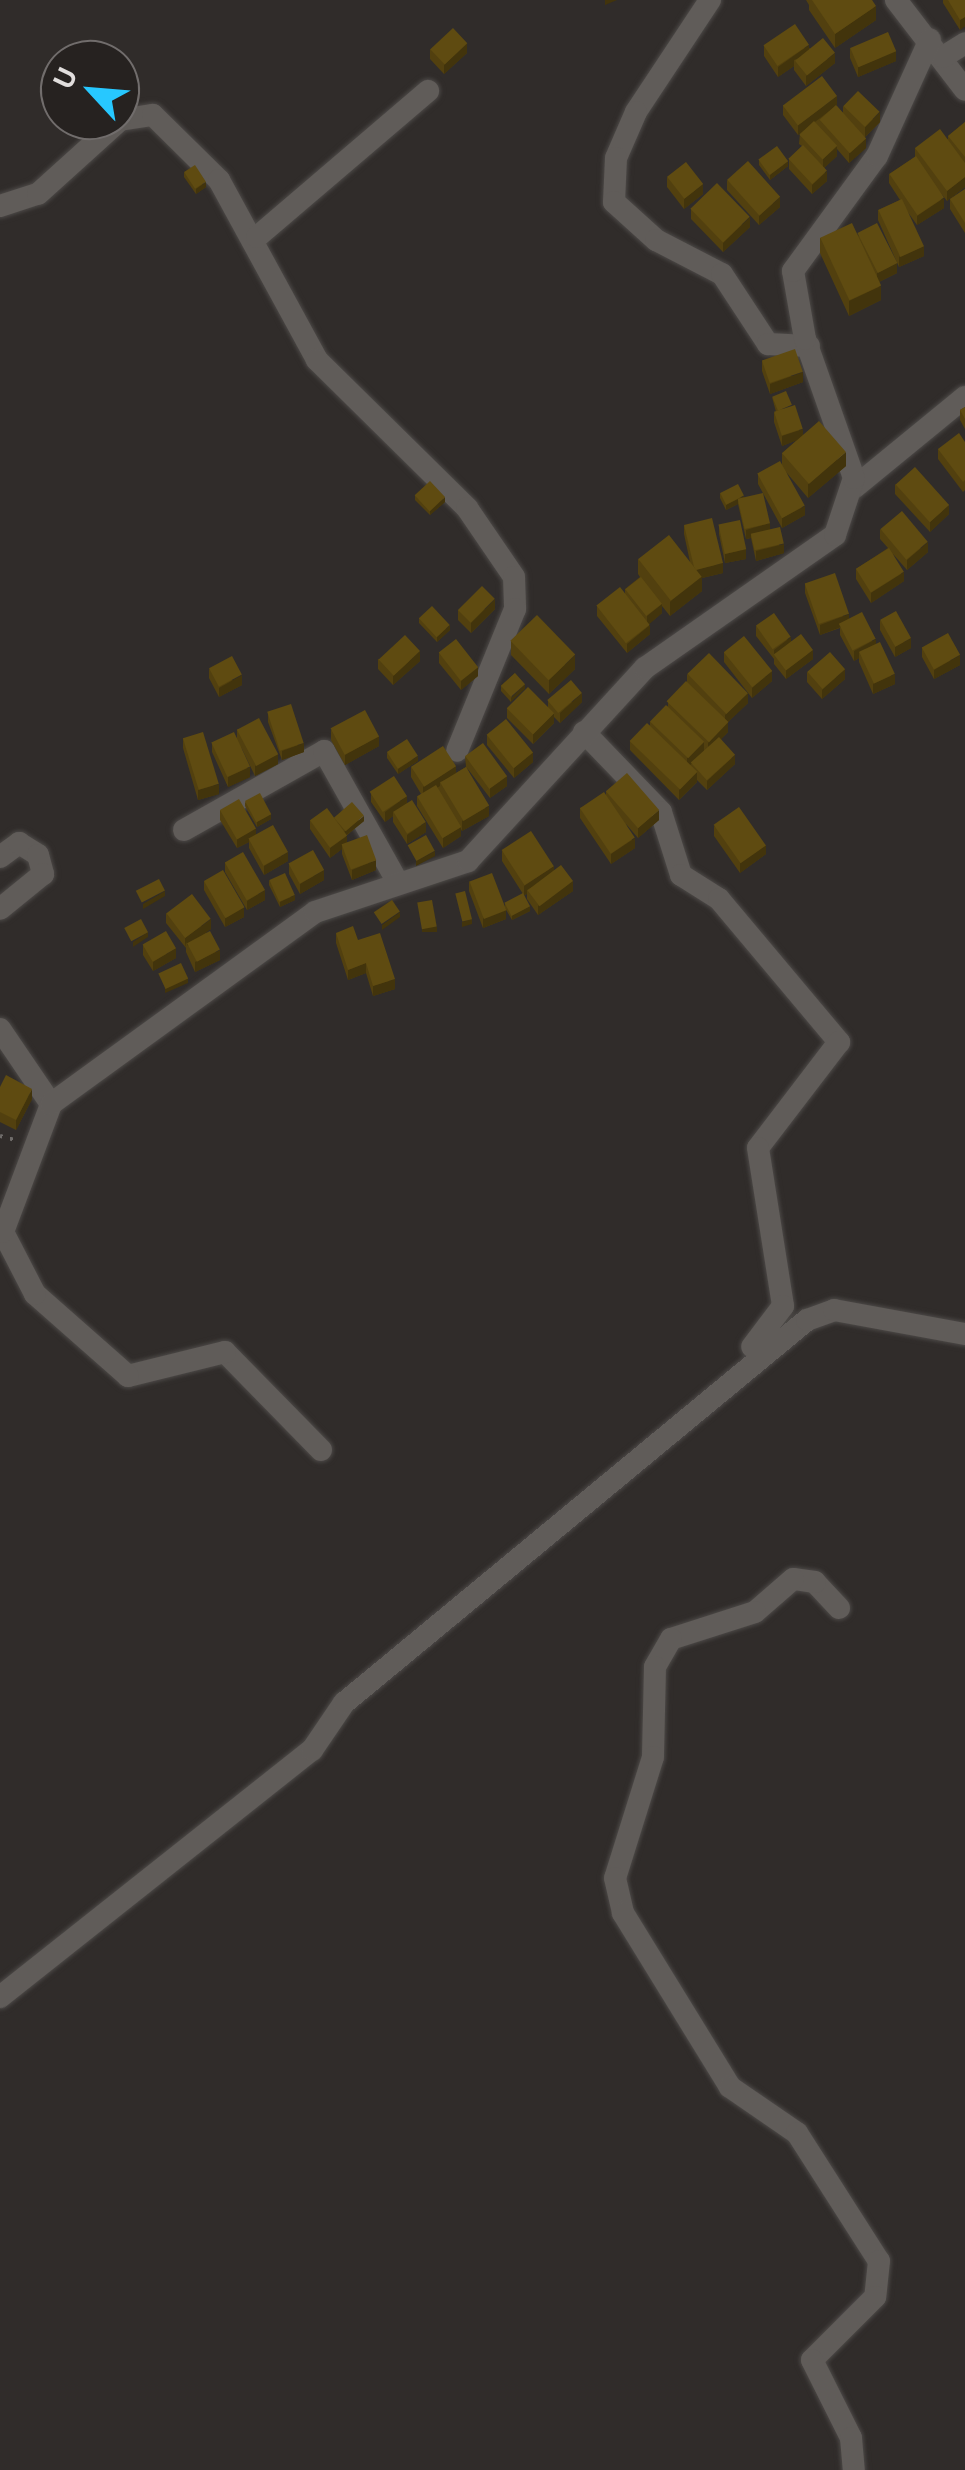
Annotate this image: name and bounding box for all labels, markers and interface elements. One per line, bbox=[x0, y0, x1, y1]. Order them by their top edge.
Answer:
north arrow bbox=[40, 40, 140, 140]
text: U bbox=[46, 62, 83, 93]

